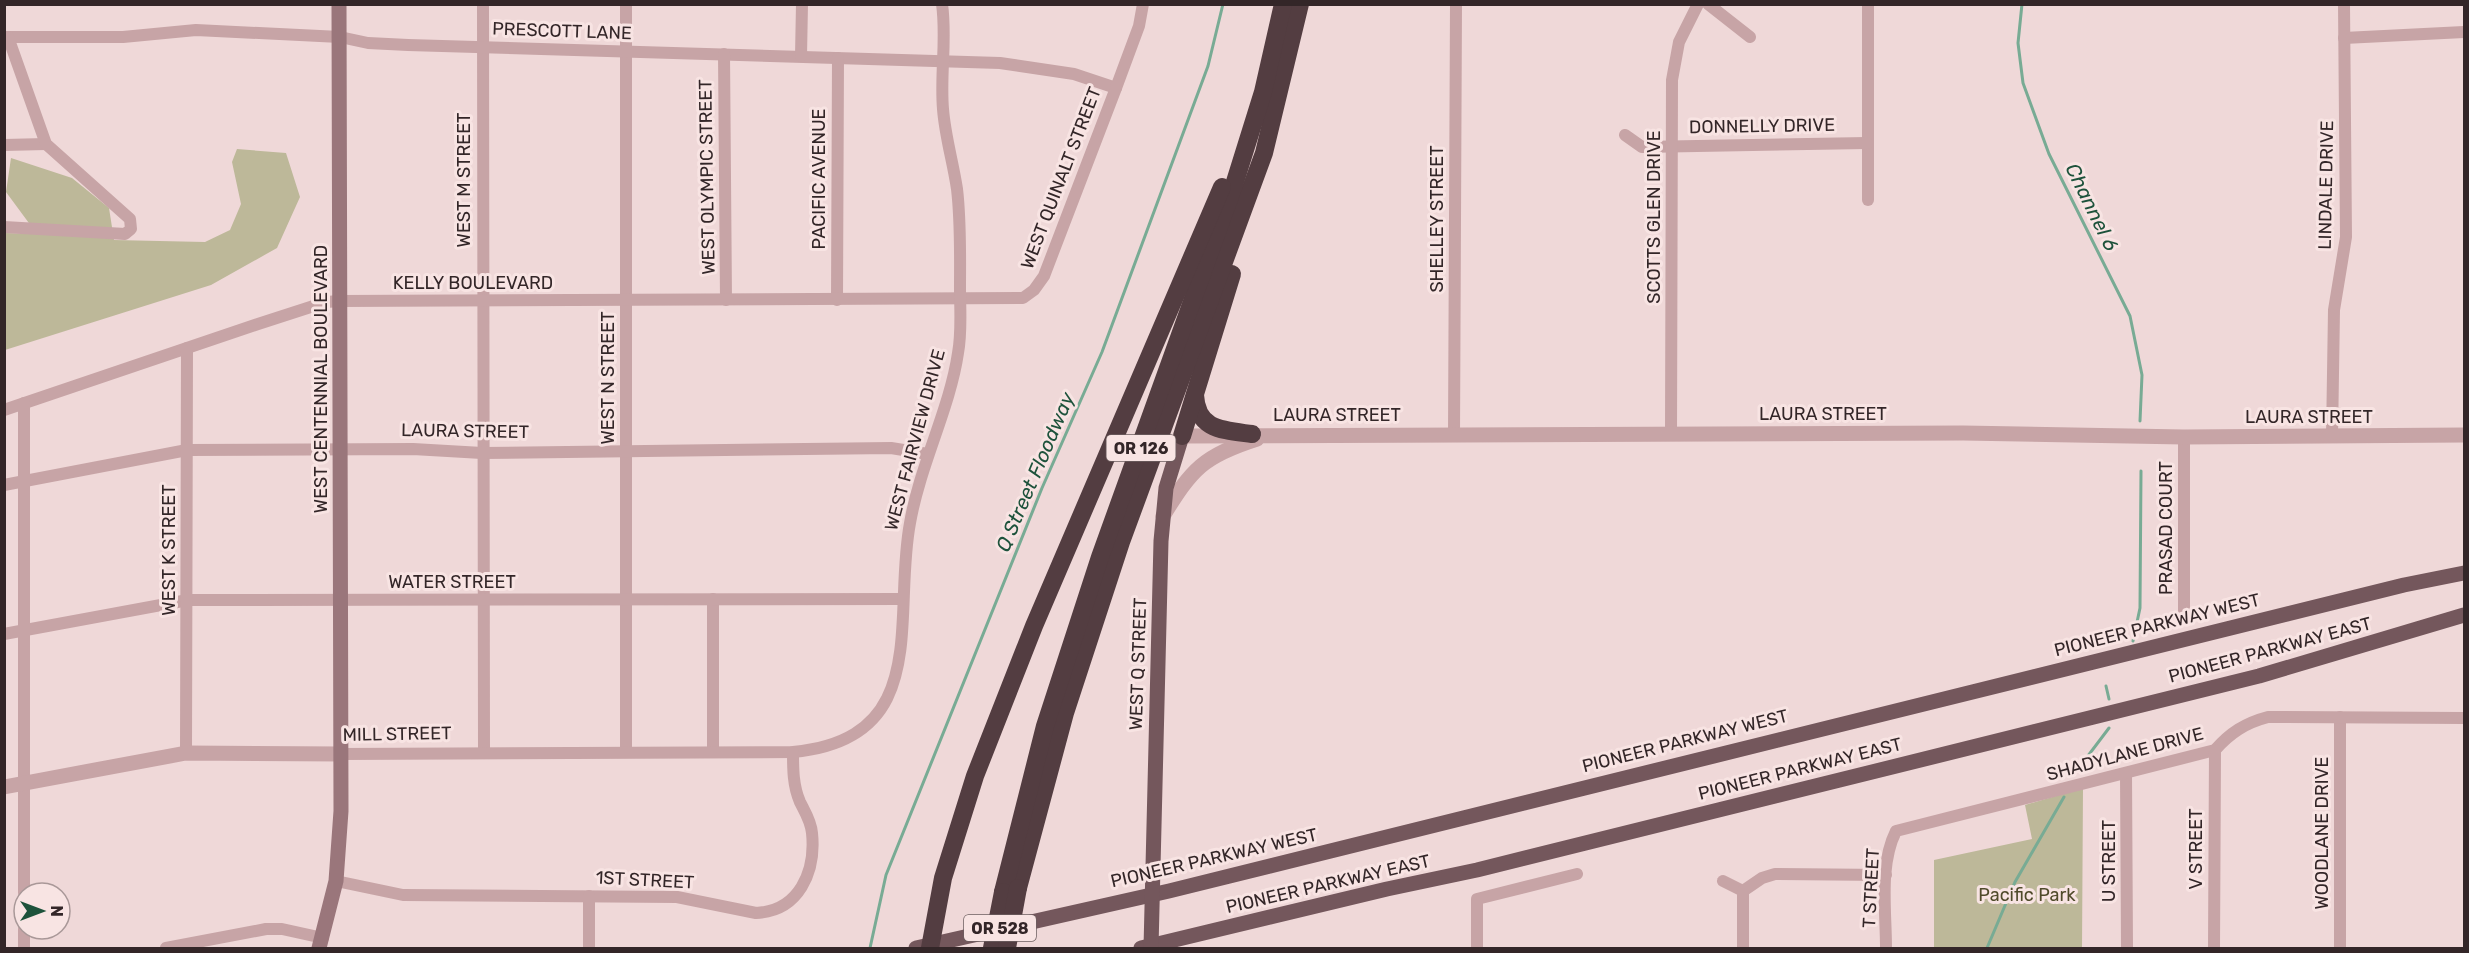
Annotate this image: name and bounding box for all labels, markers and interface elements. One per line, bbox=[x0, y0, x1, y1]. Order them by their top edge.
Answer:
street label: PRESCOTT LANE bbox=[492, 18, 632, 44]
street label: WEST OLYMPIC STREET bbox=[694, 79, 720, 275]
street label: WEST QUINALT STREET bbox=[1016, 84, 1106, 272]
street label: PACIFIC AVENUE bbox=[808, 109, 830, 249]
street label: WEST M STREET bbox=[453, 113, 475, 247]
street label: DONNELLY DRIVE bbox=[1689, 114, 1835, 138]
street label: LINDALE DRIVE bbox=[2314, 120, 2338, 250]
street label: SCOTTS GLEN DRIVE bbox=[1643, 130, 1665, 304]
street label: SHELLEY STREET bbox=[1426, 145, 1448, 293]
water label: Channel 6 bbox=[2060, 159, 2124, 255]
street label: WEST CENTENNIAL BOULEVARD bbox=[310, 245, 332, 513]
street label: KELLY BOULEVARD bbox=[393, 272, 553, 294]
street label: WEST N STREET bbox=[597, 311, 619, 445]
street label: WEST FAIRVIEW DRIVE bbox=[880, 347, 950, 533]
water label: Q Street Floodway bbox=[990, 388, 1080, 556]
street label: LAURA STREET bbox=[1759, 403, 1887, 425]
street label: LAURA STREET bbox=[1273, 404, 1401, 426]
street label: LAURA STREET bbox=[2245, 406, 2373, 428]
street label: LAURA STREET bbox=[401, 419, 529, 443]
road number: OR 126 bbox=[1106, 435, 1176, 461]
street label: PRASAD COURT bbox=[2155, 461, 2177, 595]
street label: WEST K STREET bbox=[158, 484, 180, 616]
street label: WATER STREET bbox=[388, 571, 516, 593]
street label: PIONEER PARKWAY WEST bbox=[2052, 589, 2262, 661]
street label: WEST Q STREET bbox=[1125, 597, 1151, 731]
street label: PIONEER PARKWAY EAST bbox=[2166, 612, 2374, 688]
street label: PIONEER PARKWAY WEST bbox=[1580, 705, 1790, 777]
street label: MILL STREET bbox=[342, 722, 452, 746]
street label: SHADYLANE DRIVE bbox=[2044, 722, 2206, 786]
street label: PIONEER PARKWAY EAST bbox=[1696, 733, 1904, 805]
street label: WOODLANE DRIVE bbox=[2311, 757, 2333, 909]
street label: V STREET bbox=[2185, 808, 2207, 890]
street label: U STREET bbox=[2098, 820, 2120, 902]
street label: PIONEER PARKWAY WEST bbox=[1109, 824, 1319, 892]
street label: T STREET bbox=[1858, 848, 1884, 928]
street label: PIONEER PARKWAY EAST bbox=[1224, 850, 1432, 918]
street label: 1ST STREET bbox=[595, 866, 695, 894]
north arrow bbox=[12, 881, 72, 941]
park label: Pacific Park bbox=[1978, 884, 2076, 906]
text: N bbox=[47, 905, 66, 917]
road number: OR 528 bbox=[964, 915, 1036, 941]

